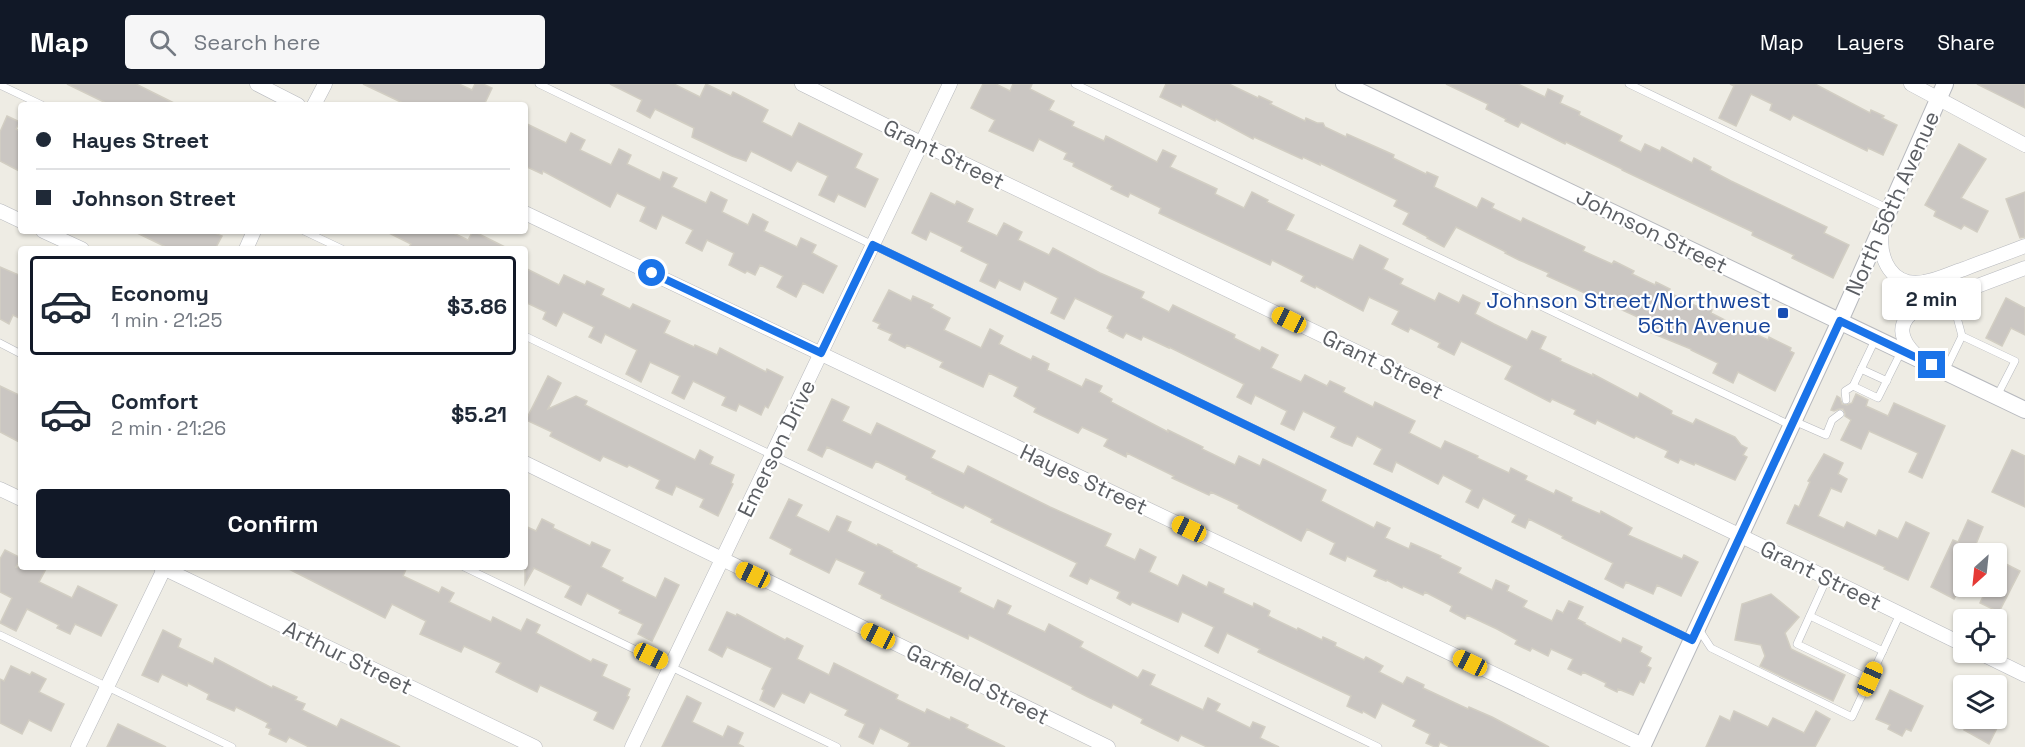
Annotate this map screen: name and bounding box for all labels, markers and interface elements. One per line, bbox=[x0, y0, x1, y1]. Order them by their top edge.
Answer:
search box bbox=[125, 15, 545, 69]
text: Map bbox=[30, 24, 89, 60]
icon: search bbox=[146, 26, 179, 59]
text: Search here bbox=[194, 28, 321, 56]
text: Map bbox=[1760, 29, 1804, 56]
text: Layers bbox=[1837, 29, 1904, 56]
text: Share bbox=[1937, 29, 1995, 56]
street label: North 56th Avenue bbox=[1839, 106, 1945, 300]
street label: Grant Street bbox=[879, 113, 1009, 195]
text: Hayes Street bbox=[72, 126, 209, 154]
street label: Johnson Street bbox=[1572, 182, 1732, 280]
text: Johnson Street bbox=[72, 184, 236, 212]
route start bbox=[638, 259, 665, 286]
callout: 2 min bbox=[1882, 278, 1982, 320]
icon: car bbox=[39, 279, 93, 333]
text: Economy bbox=[111, 279, 209, 307]
place label: Johnson Street/Northwest 56th Avenue bbox=[1486, 286, 1771, 339]
text: 2 min bbox=[1906, 286, 1957, 312]
text: $3.86 bbox=[447, 292, 507, 320]
car bbox=[1269, 304, 1309, 336]
marker: Johnson Street/Northwest 56th Avenue bbox=[1776, 306, 1790, 320]
text: 1 min · 21:25 bbox=[111, 307, 222, 333]
street label: Grant Street bbox=[1318, 323, 1448, 405]
route end bbox=[1918, 351, 1945, 378]
street label: Emerson Drive bbox=[731, 375, 821, 521]
icon: car bbox=[39, 387, 93, 441]
text: Comfort bbox=[111, 387, 199, 415]
text: $5.21 bbox=[451, 400, 507, 428]
text: 2 min · 21:26 bbox=[111, 415, 226, 441]
street label: Hayes Street bbox=[1016, 437, 1152, 521]
button: Confirm bbox=[36, 489, 510, 558]
car bbox=[1169, 513, 1209, 545]
street label: Grant Street bbox=[1756, 534, 1886, 616]
north arrow bbox=[1953, 543, 2007, 597]
map controls bbox=[1953, 543, 2007, 729]
car bbox=[733, 559, 773, 591]
button: locate bbox=[1953, 609, 2007, 663]
street label: Arthur Street bbox=[279, 614, 417, 700]
car bbox=[858, 620, 898, 652]
street label: Garfield Street bbox=[902, 637, 1054, 731]
car bbox=[631, 640, 671, 672]
car bbox=[1450, 647, 1490, 679]
car bbox=[1854, 659, 1886, 699]
button: layers bbox=[1953, 675, 2007, 729]

